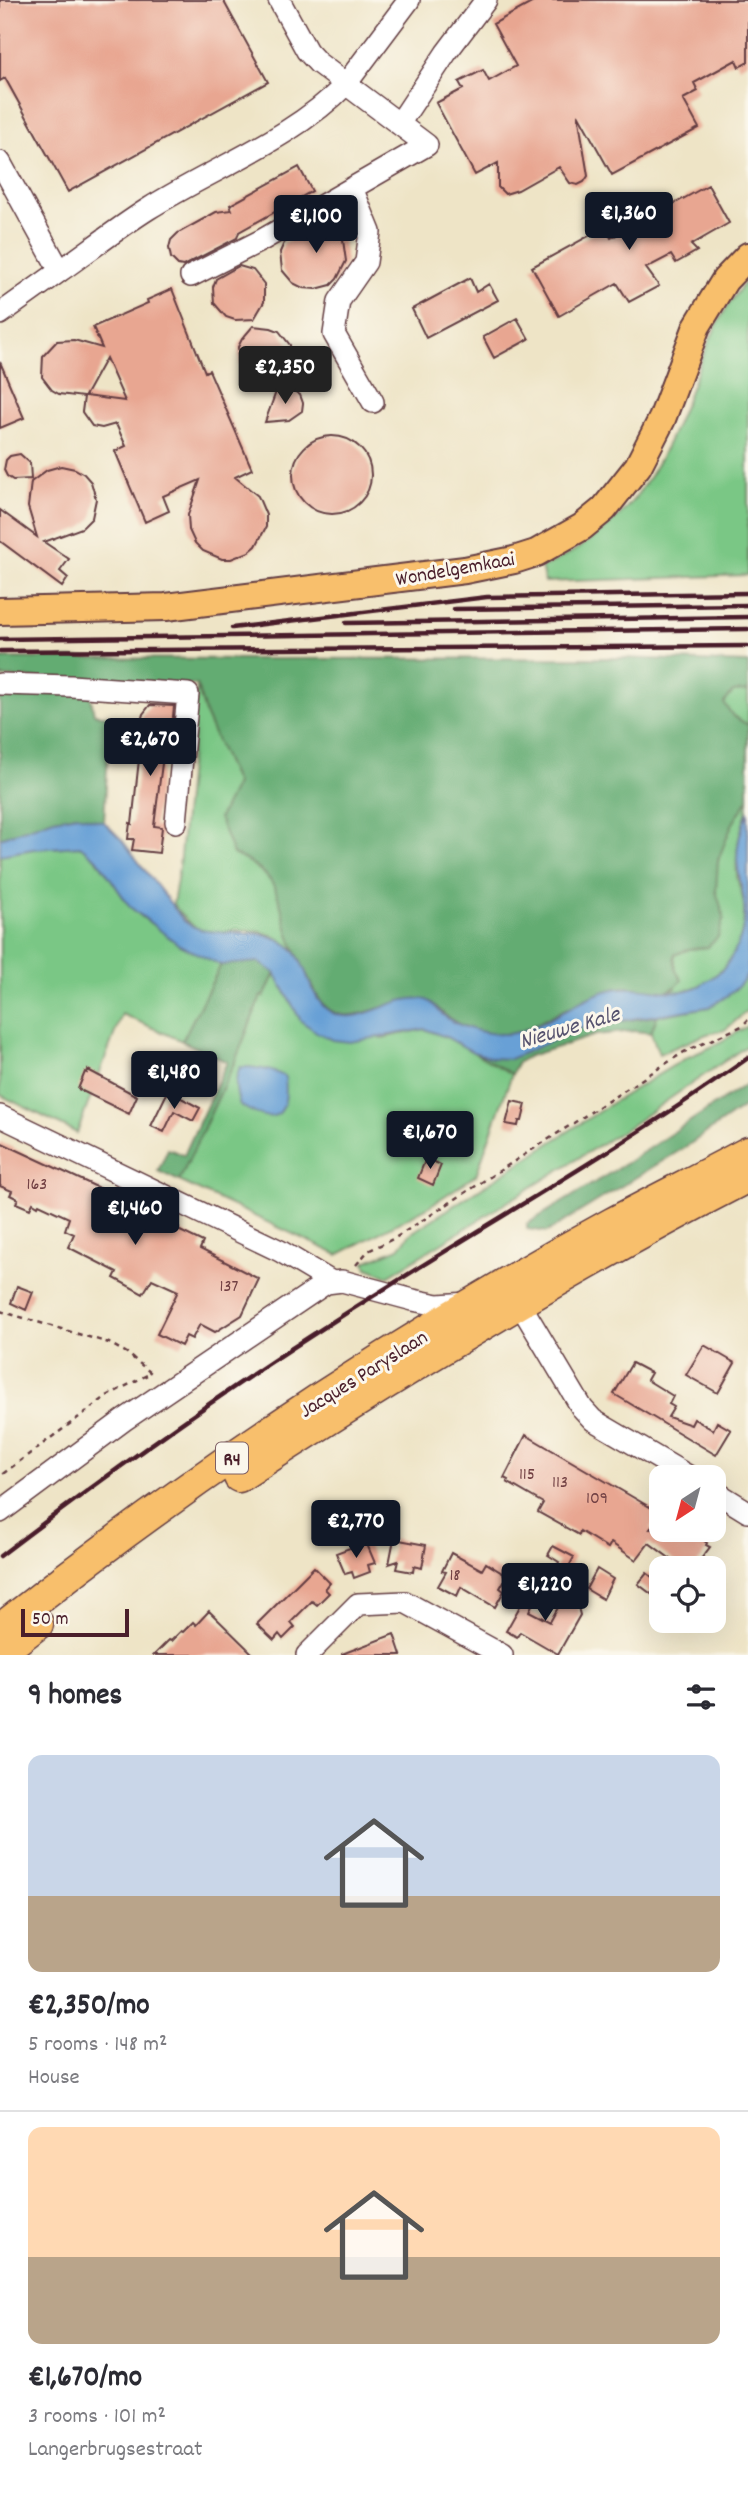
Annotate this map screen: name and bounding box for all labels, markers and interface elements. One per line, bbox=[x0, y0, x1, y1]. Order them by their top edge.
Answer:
pin: €1,360 bbox=[572, 192, 686, 252]
pin: €1,100 bbox=[259, 196, 373, 255]
text: €1,360 bbox=[601, 198, 657, 231]
text: €1,100 bbox=[290, 201, 342, 234]
pin: €2,350 bbox=[228, 346, 342, 406]
text: €2,350 bbox=[255, 352, 315, 385]
street label: Wondelgemkaai bbox=[394, 546, 517, 596]
pin: €2,670 bbox=[93, 718, 207, 778]
text: €2,670 bbox=[120, 724, 180, 757]
water label: Nieuwe Kale bbox=[516, 999, 626, 1059]
pin: €1,480 bbox=[117, 1052, 231, 1111]
text: €1,480 bbox=[147, 1057, 201, 1090]
pin: €1,670 bbox=[373, 1112, 487, 1171]
text: €1,670 bbox=[403, 1117, 457, 1150]
house number: 163 bbox=[27, 1173, 47, 1198]
pin: €1,460 bbox=[78, 1188, 192, 1247]
text: €1,460 bbox=[107, 1193, 163, 1226]
house number: 137 bbox=[220, 1275, 239, 1300]
street label: Jacques Paryslaan bbox=[295, 1324, 435, 1427]
road number: R4 bbox=[216, 1442, 248, 1474]
house number: 115 bbox=[519, 1463, 535, 1488]
north arrow bbox=[649, 1465, 726, 1542]
map controls bbox=[649, 1465, 726, 1633]
house number: 113 bbox=[552, 1471, 568, 1496]
house number: 109 bbox=[586, 1487, 608, 1512]
pin: €2,770 bbox=[299, 1500, 413, 1560]
text: €2,770 bbox=[327, 1506, 385, 1539]
button: locate bbox=[649, 1556, 726, 1633]
house number: 18 bbox=[449, 1564, 461, 1589]
pin: €1,220 bbox=[488, 1564, 602, 1623]
text: €1,220 bbox=[518, 1569, 572, 1602]
scale bar bbox=[21, 1606, 130, 1638]
text: 50 m bbox=[32, 1607, 69, 1634]
text: 9 homes bbox=[28, 1676, 122, 1719]
icon: filters bbox=[682, 1678, 720, 1716]
icon: home bbox=[311, 1800, 437, 1926]
text: €2,350/mo bbox=[28, 1986, 150, 2029]
text: 5 rooms · 148 m² bbox=[28, 2029, 167, 2062]
text: House bbox=[28, 2062, 80, 2095]
icon: home bbox=[311, 2172, 437, 2298]
text: €1,670/mo bbox=[28, 2358, 142, 2401]
text: 3 rooms · 101 m² bbox=[28, 2401, 166, 2434]
text: Langerbrugsestraat bbox=[28, 2434, 203, 2467]

